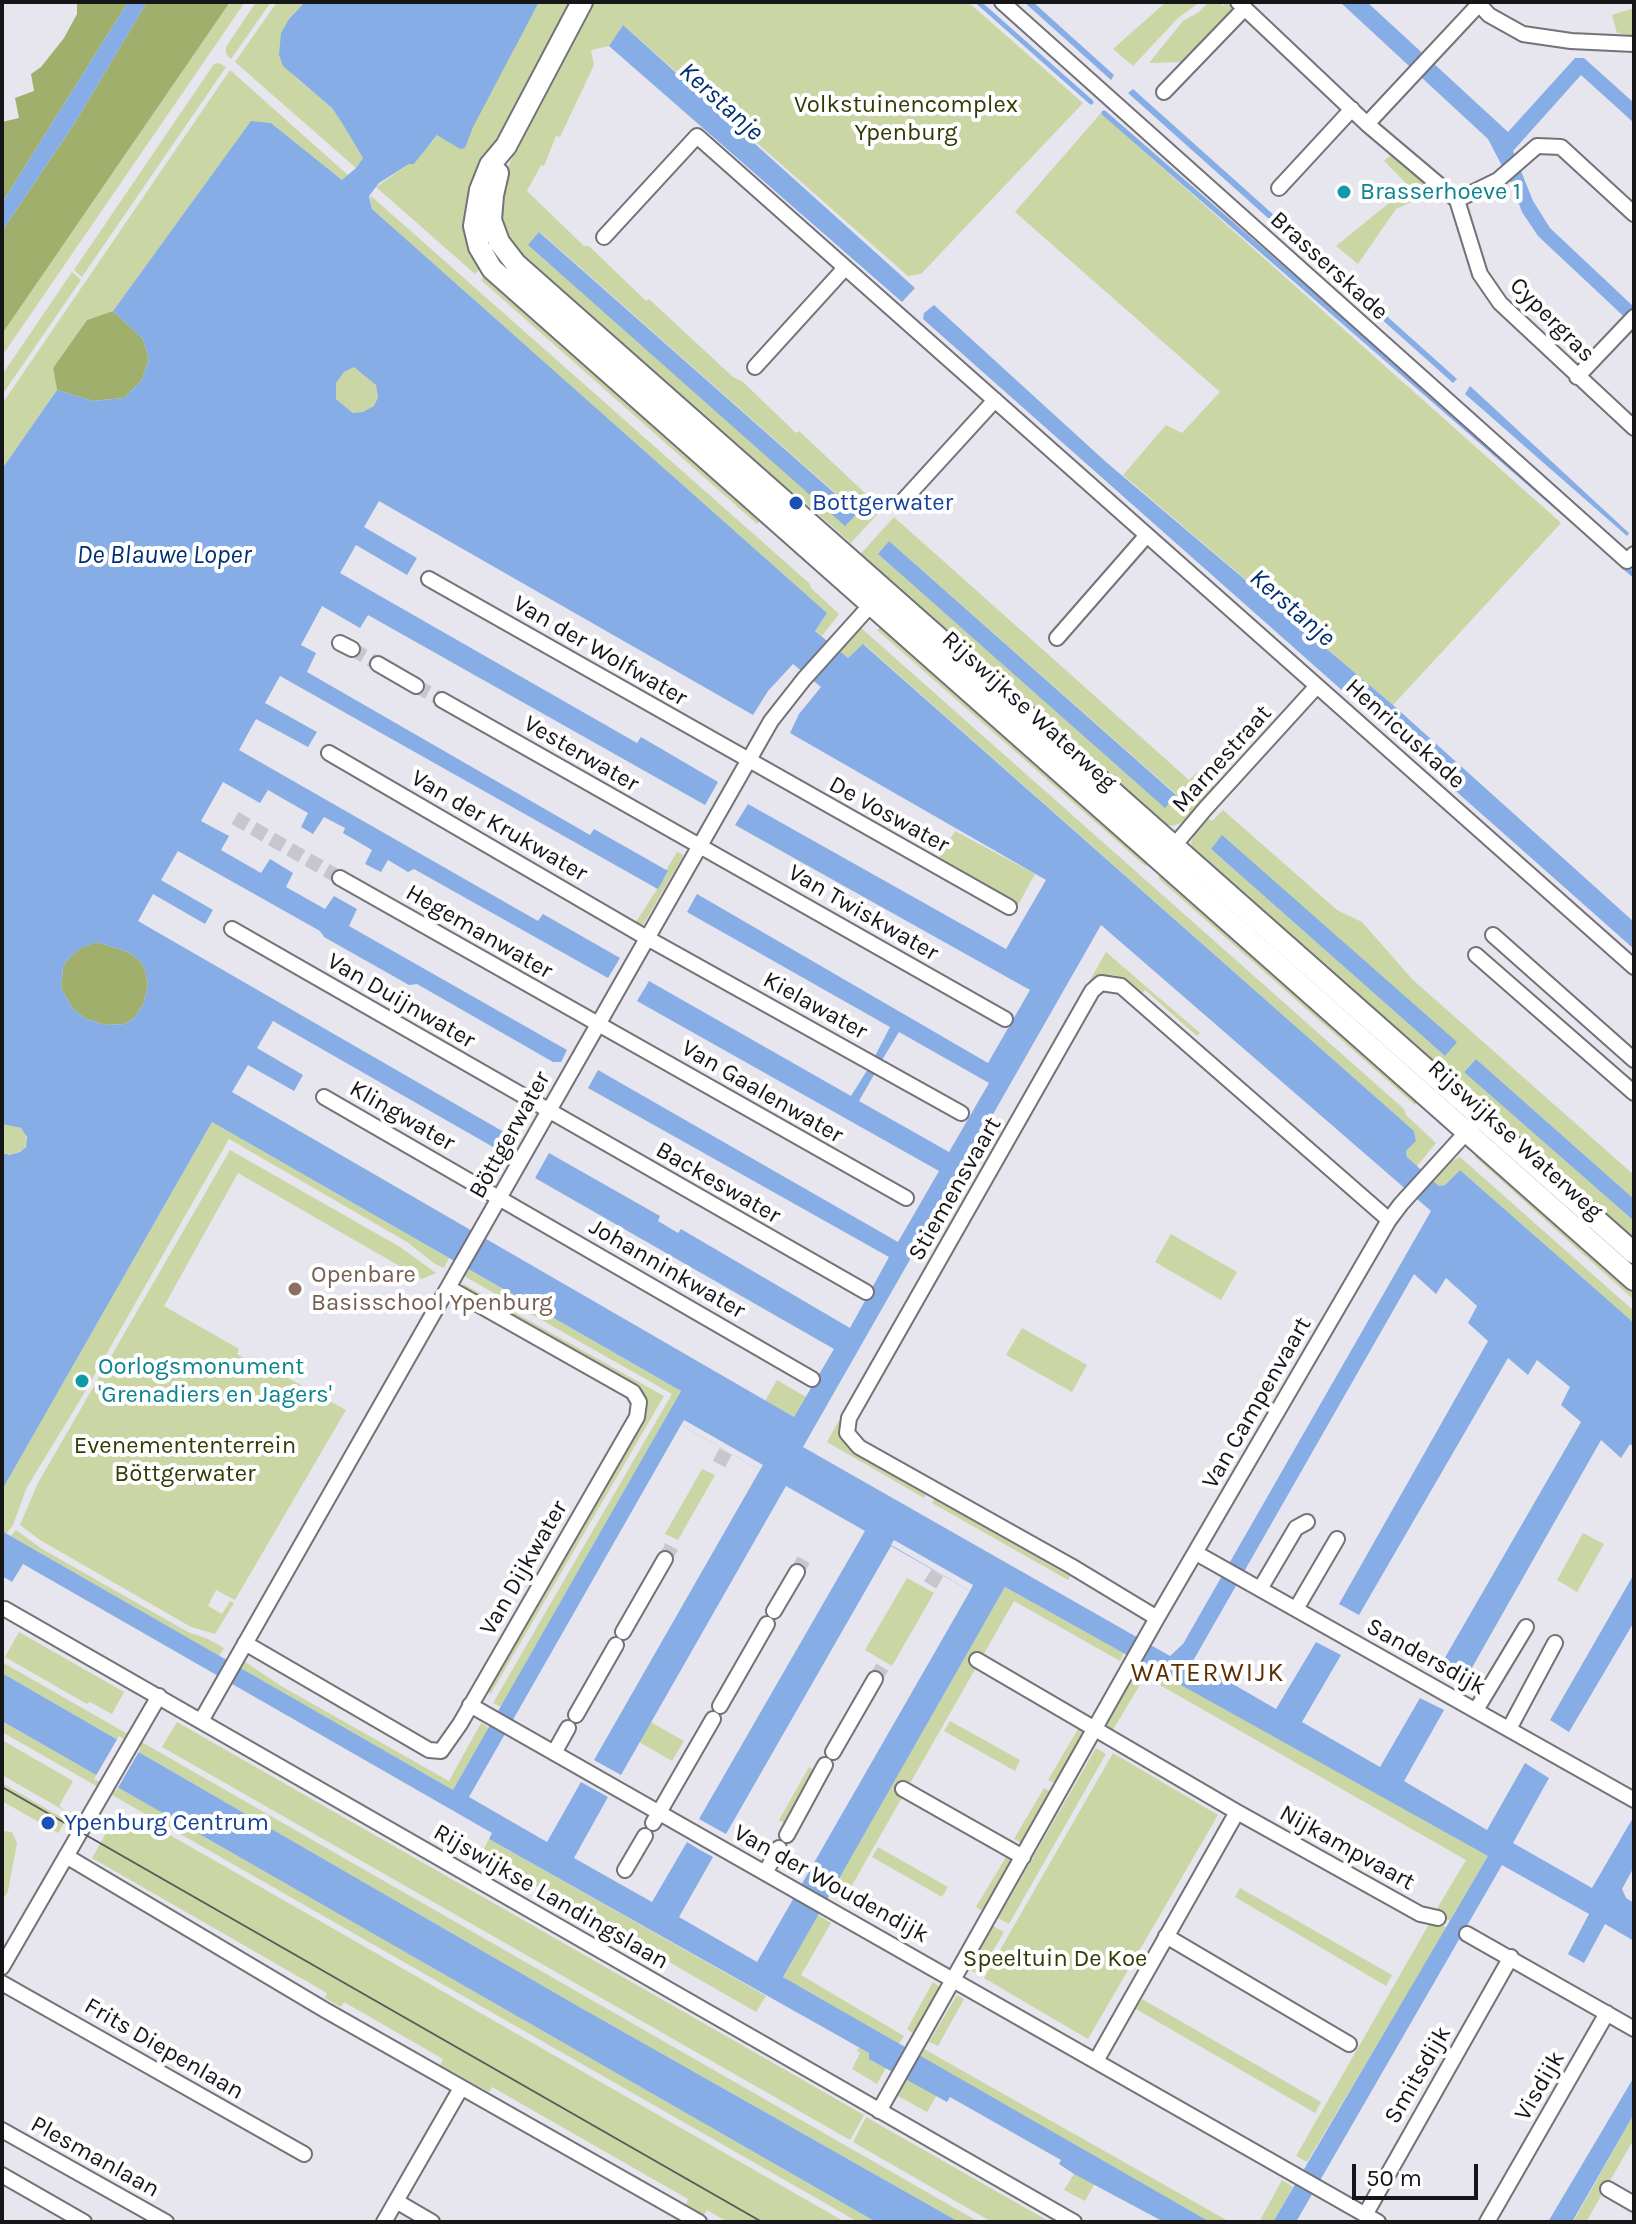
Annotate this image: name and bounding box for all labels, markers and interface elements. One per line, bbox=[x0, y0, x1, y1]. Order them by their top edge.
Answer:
water label: Kerstanje bbox=[672, 56, 770, 148]
park label: Volkstuinencomplex Ypenburg bbox=[794, 91, 1018, 147]
place label: Brasserhoeve 1 bbox=[1360, 178, 1521, 206]
marker: Brasserhoeve 1 bbox=[1335, 183, 1353, 201]
street label: Brasserskade bbox=[1264, 205, 1394, 327]
street label: Cypergras bbox=[1503, 271, 1601, 369]
place label: Bottgerwater bbox=[812, 489, 953, 517]
marker: Bottgerwater bbox=[787, 494, 805, 512]
water label: De Blauwe Loper bbox=[77, 540, 251, 572]
water label: Kerstanje bbox=[1243, 562, 1341, 654]
street label: Van der Wolfwater bbox=[508, 589, 692, 713]
street label: Rijswijkse Waterweg bbox=[936, 625, 1122, 797]
street label: Henricuskade bbox=[1339, 673, 1471, 795]
street label: Marnestraat bbox=[1166, 699, 1278, 819]
street label: Vesterwater bbox=[518, 709, 644, 799]
street label: Van der Krukwater bbox=[406, 764, 592, 888]
street label: De Voswater bbox=[824, 770, 954, 860]
street label: Van Twiskwater bbox=[783, 858, 943, 968]
street label: Hegemanwater bbox=[400, 878, 558, 986]
street label: Van Duijnwater bbox=[322, 947, 480, 1055]
street label: Kielawater bbox=[758, 966, 872, 1046]
street label: Van Gaalenwater bbox=[676, 1034, 848, 1150]
street label: Rijswijkse Waterweg bbox=[1422, 1054, 1608, 1226]
street label: Böttgerwater bbox=[463, 1066, 557, 1204]
street label: Klingwater bbox=[344, 1074, 460, 1158]
street label: Stiemensvaart bbox=[902, 1112, 1008, 1266]
street label: Backeswater bbox=[650, 1136, 786, 1230]
street label: Johanninkwater bbox=[584, 1213, 750, 1325]
place label: Openbare Basisschool Ypenburg bbox=[311, 1261, 553, 1317]
marker: Openbare Basisschool Ypenburg bbox=[286, 1280, 304, 1298]
street label: Van Campenvaart bbox=[1196, 1312, 1318, 1494]
place label: Oorlogsmonument 'Grenadiers en Jagers' bbox=[98, 1353, 332, 1409]
marker: Oorlogsmonument 'Grenadiers en Jagers' bbox=[73, 1372, 91, 1390]
park label: Evenemententerrein Böttgerwater bbox=[74, 1432, 296, 1488]
street label: Van Dijkwater bbox=[474, 1496, 574, 1640]
street label: Sandersdijk bbox=[1361, 1612, 1491, 1702]
district label: WATERWIJK bbox=[1131, 1658, 1285, 1690]
street label: Nijkampvaart bbox=[1274, 1799, 1420, 1897]
place label: Ypenburg Centrum bbox=[64, 1809, 269, 1837]
marker: Ypenburg Centrum bbox=[39, 1814, 57, 1832]
street label: Rijswijkse Landingslaan bbox=[428, 1818, 674, 1976]
street label: Van der Woudendijk bbox=[728, 1818, 934, 1950]
park label: Speeltuin De Koe bbox=[963, 1945, 1147, 1973]
street label: Frits Diepenlaan bbox=[79, 1992, 249, 2106]
street label: Smitsdijk bbox=[1378, 2021, 1458, 2129]
street label: Visdijk bbox=[1509, 2046, 1571, 2126]
street label: Plesmanlaan bbox=[26, 2110, 164, 2204]
scale bar bbox=[1356, 2148, 1482, 2198]
text: 50 m bbox=[1366, 2164, 1422, 2192]

